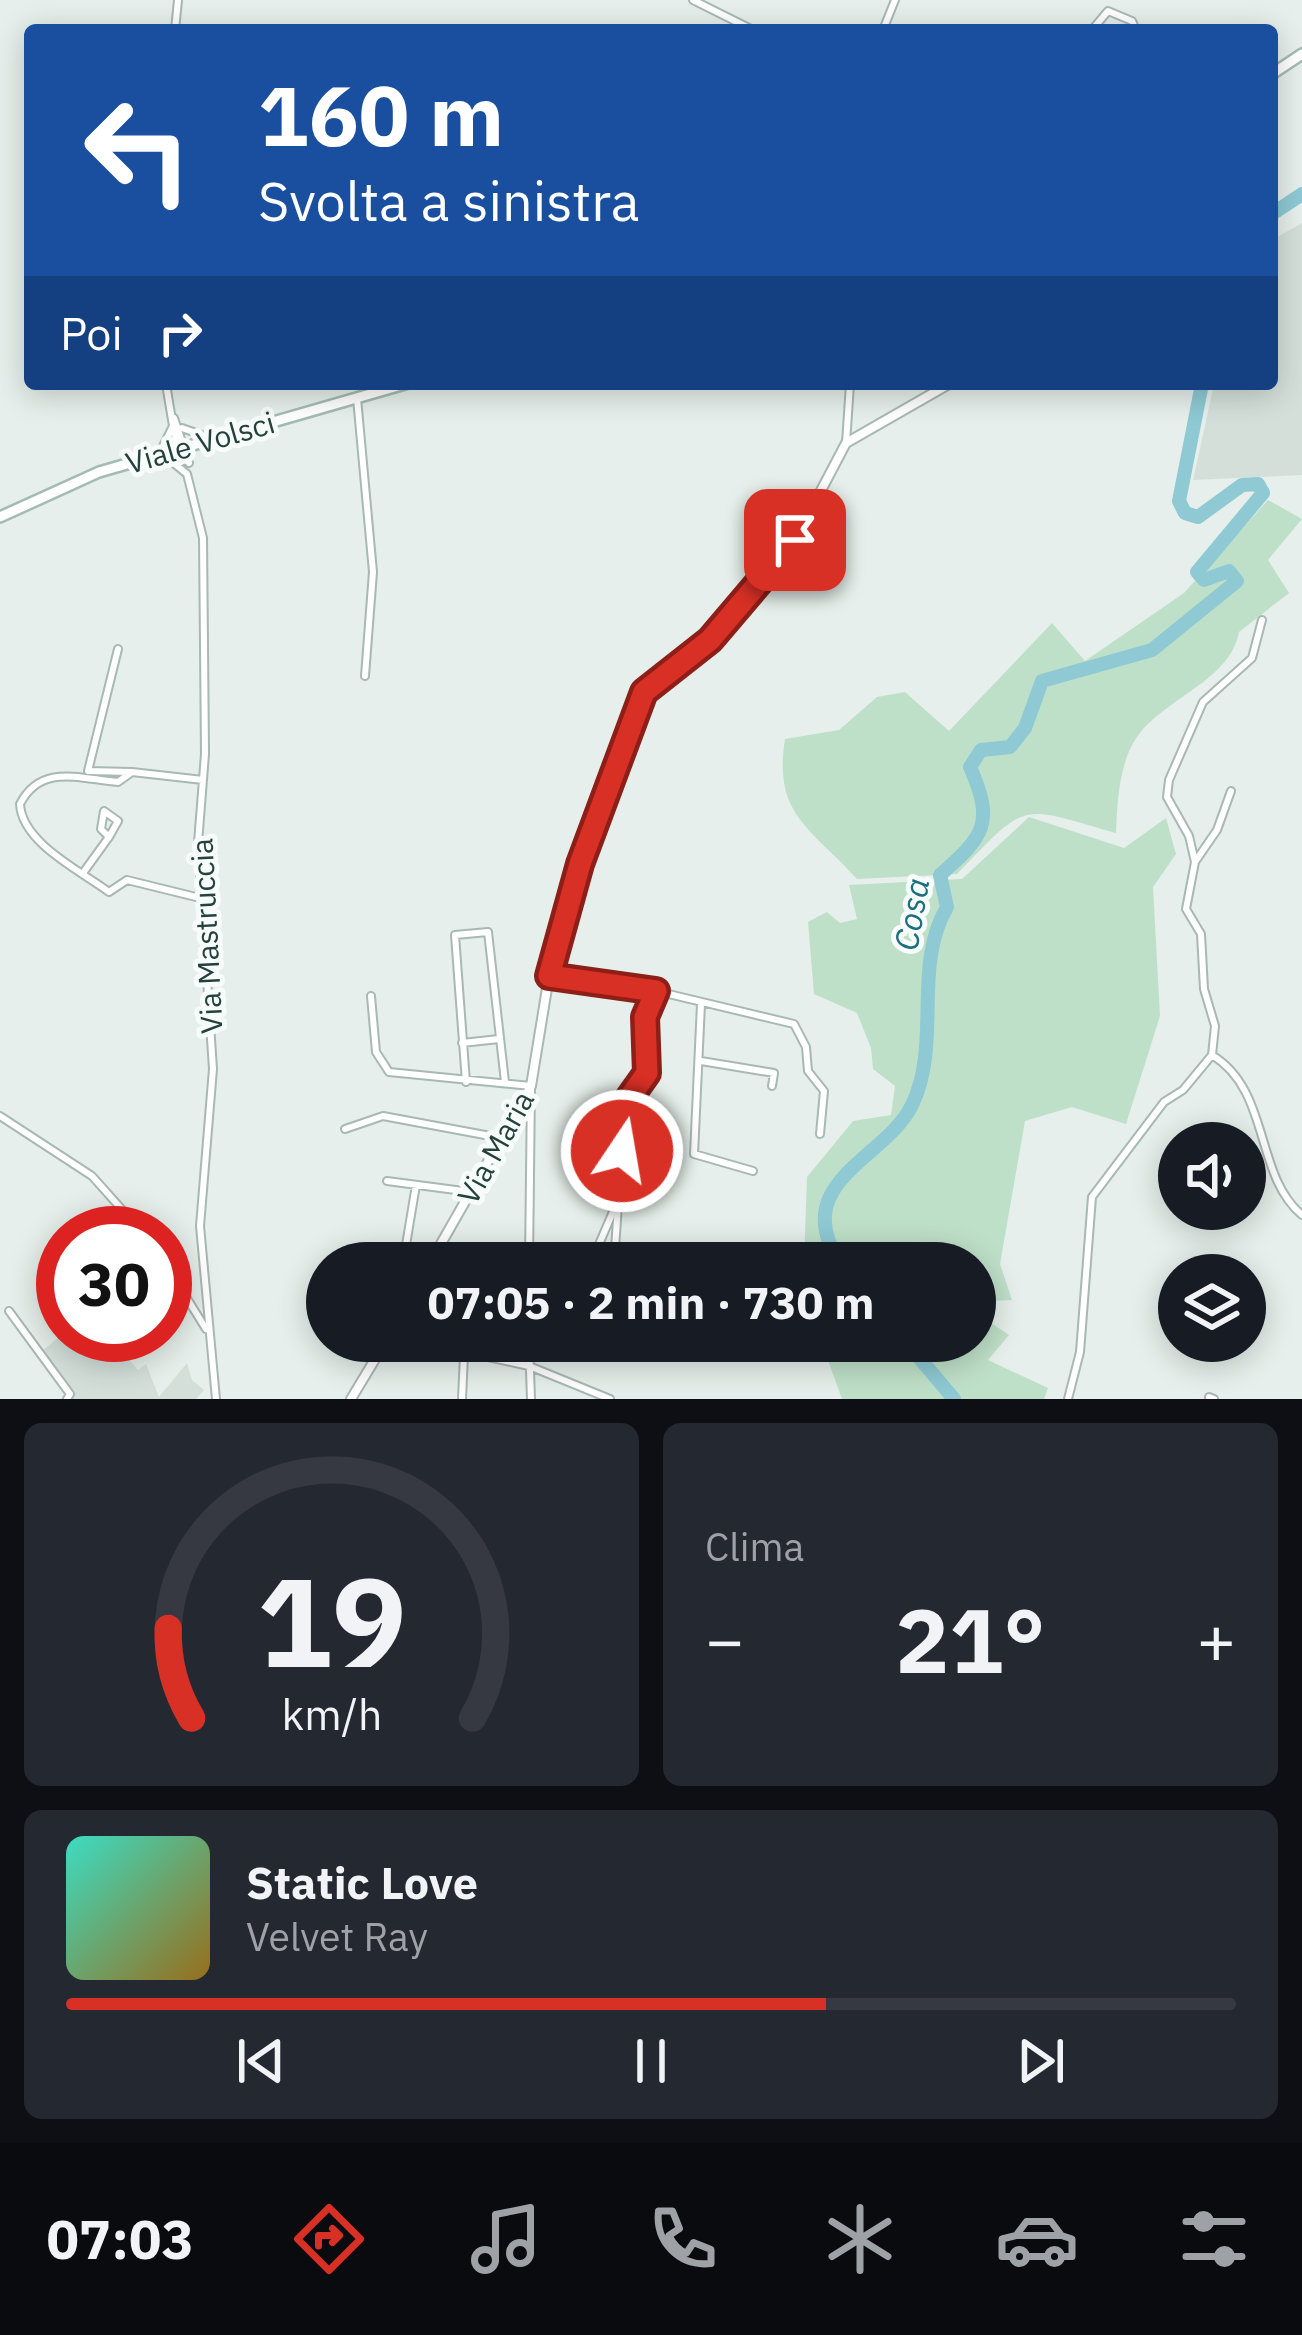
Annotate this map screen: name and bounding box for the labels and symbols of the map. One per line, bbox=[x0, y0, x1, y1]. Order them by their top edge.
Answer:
street label: Viale Volsci bbox=[121, 402, 279, 482]
pin bbox=[744, 489, 846, 591]
street label: Via Mastruccia bbox=[181, 837, 231, 1035]
water label: Cosa bbox=[884, 874, 938, 954]
street label: Via Maria bbox=[448, 1083, 542, 1211]
position arrow bbox=[559, 1088, 685, 1214]
speed limit sign: 30 bbox=[36, 1206, 192, 1362]

